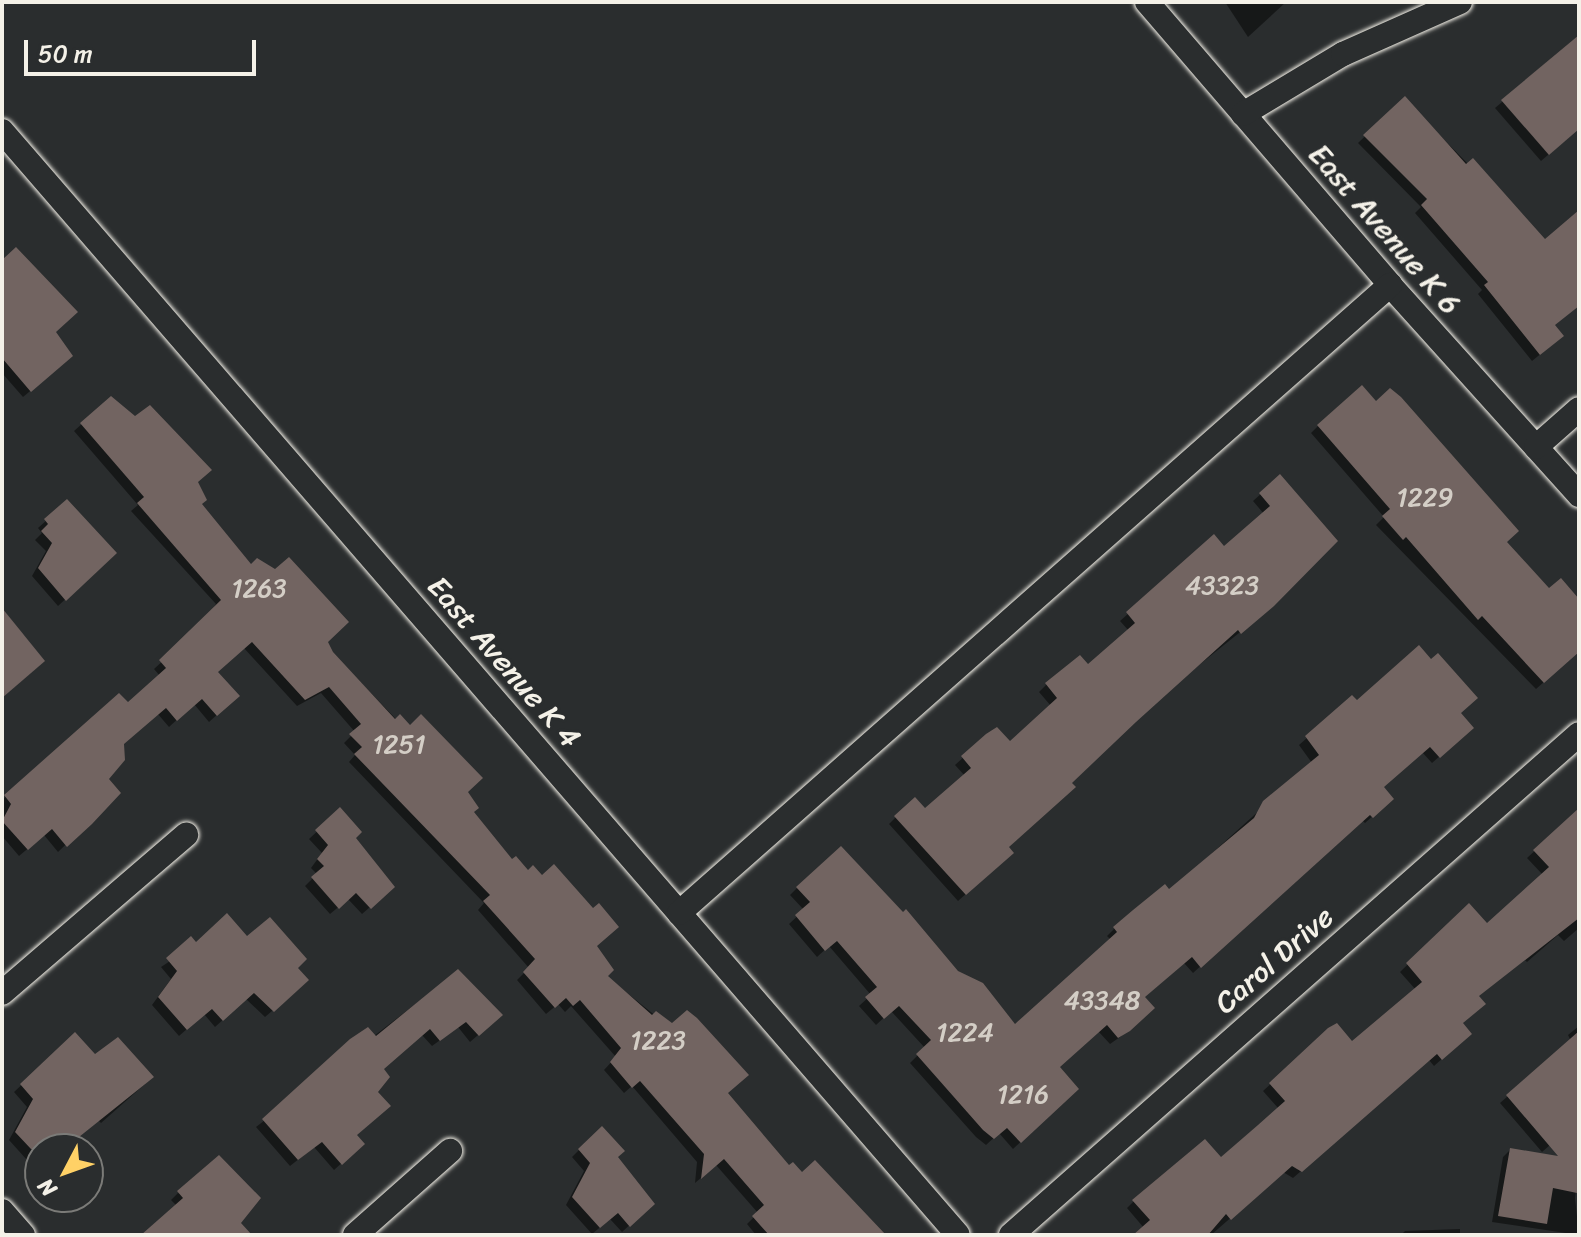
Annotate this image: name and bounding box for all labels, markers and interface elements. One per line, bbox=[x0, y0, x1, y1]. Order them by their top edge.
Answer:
scale bar bbox=[28, 24, 260, 74]
text: 50 m bbox=[38, 33, 93, 75]
street label: East Avenue K 6 bbox=[1302, 137, 1468, 321]
house number: 1229 bbox=[1396, 482, 1454, 514]
street label: East Avenue K 4 bbox=[420, 569, 588, 755]
house number: 43323 bbox=[1185, 570, 1259, 602]
house number: 1263 bbox=[231, 573, 287, 605]
house number: 1251 bbox=[372, 729, 426, 761]
street label: Carol Drive bbox=[1207, 899, 1341, 1021]
house number: 43348 bbox=[1064, 985, 1140, 1017]
house number: 1224 bbox=[936, 1017, 994, 1049]
house number: 1223 bbox=[630, 1025, 686, 1057]
house number: 1216 bbox=[997, 1079, 1049, 1111]
north arrow bbox=[24, 1133, 104, 1213]
text: N bbox=[27, 1169, 67, 1206]

